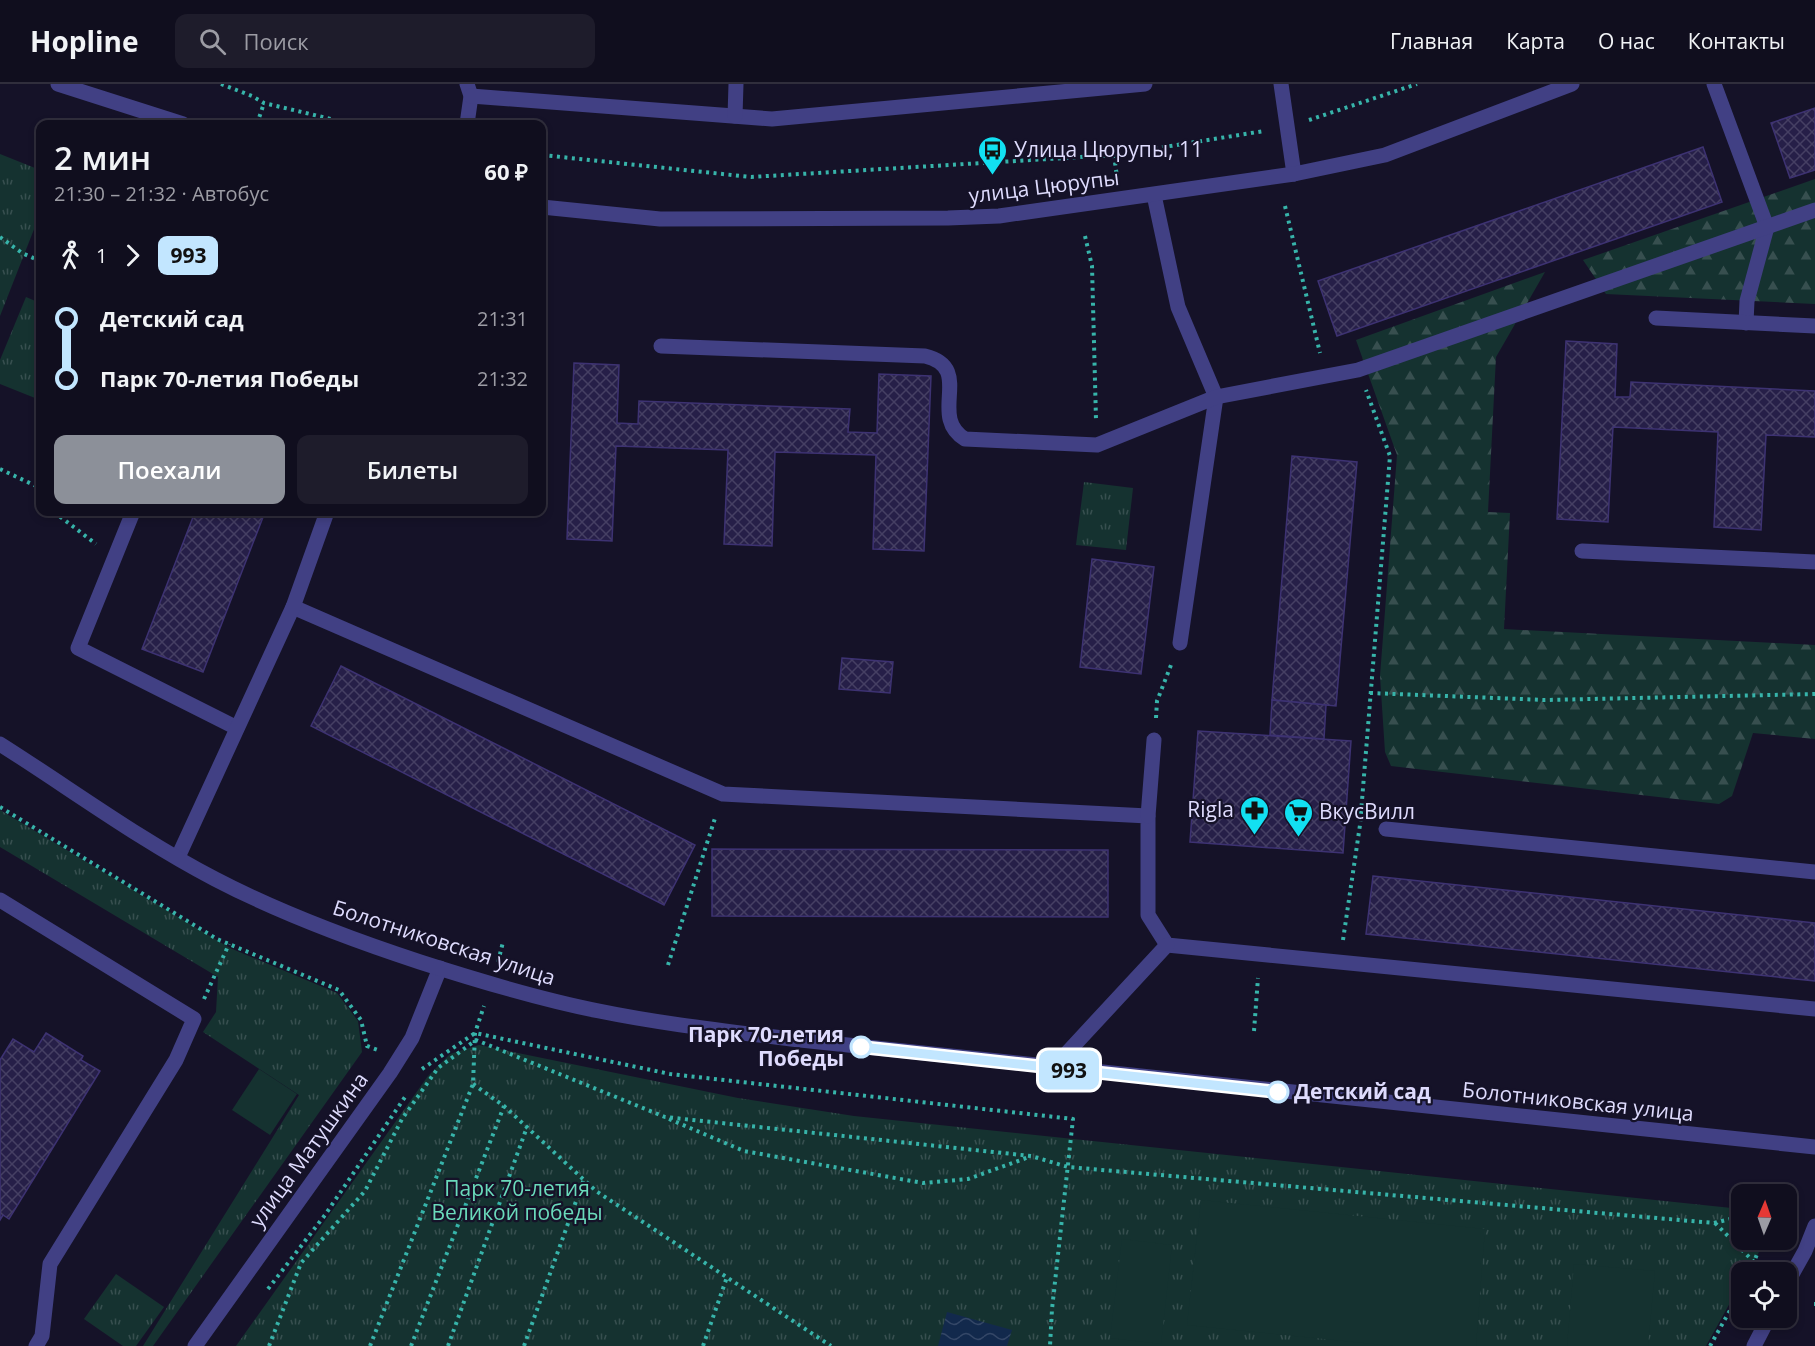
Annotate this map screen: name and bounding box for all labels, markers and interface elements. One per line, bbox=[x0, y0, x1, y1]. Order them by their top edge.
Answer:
search box bbox=[175, 14, 595, 68]
text: Hopline bbox=[30, 22, 139, 60]
icon: search bbox=[196, 25, 229, 58]
text: Поиск bbox=[244, 26, 309, 56]
text: Главная bbox=[1390, 27, 1473, 55]
text: Карта bbox=[1506, 27, 1565, 55]
text: О нас bbox=[1598, 27, 1655, 55]
text: Контакты bbox=[1688, 27, 1785, 55]
bus stop icon: Улица Цюрупы, 11 bbox=[977, 134, 1009, 176]
text: 2 мин bbox=[54, 135, 151, 180]
place label: Улица Цюрупы, 11 bbox=[1014, 135, 1203, 163]
text: 60 ₽ bbox=[484, 156, 528, 186]
street label: улица Цюрупы bbox=[967, 163, 1121, 209]
text: 21:30 – 21:32 · Автобус bbox=[54, 180, 269, 207]
icon: walk bbox=[54, 239, 87, 272]
icon: forward bbox=[116, 239, 149, 272]
text: 993 bbox=[170, 241, 206, 269]
text: 1 bbox=[96, 242, 107, 269]
text: Детский сад bbox=[100, 303, 244, 333]
text: 21:31 bbox=[477, 305, 528, 332]
text: Парк 70-летия Победы bbox=[100, 363, 359, 393]
text: 21:32 bbox=[477, 365, 528, 392]
button: Поехали bbox=[54, 435, 285, 504]
button: Билеты bbox=[297, 435, 528, 504]
pharmacy icon: Rigla bbox=[1239, 794, 1271, 836]
place label: Rigla bbox=[1187, 795, 1234, 823]
supermarket icon: ВкусВилл bbox=[1282, 796, 1314, 838]
place label: ВкусВилл bbox=[1319, 797, 1415, 825]
street label: Болотниковская улица bbox=[329, 893, 559, 991]
place label: Парк 70-летия Победы bbox=[688, 1020, 844, 1072]
marker: Парк 70-летия Победы bbox=[850, 1036, 872, 1058]
line badge: 993 bbox=[1034, 1050, 1104, 1090]
text: 993 bbox=[1051, 1056, 1087, 1084]
street label: улица Матушкина bbox=[243, 1066, 374, 1232]
street label: Болотниковская улица bbox=[1461, 1075, 1695, 1127]
place label: Детский сад bbox=[1294, 1077, 1431, 1105]
marker: Детский сад bbox=[1267, 1081, 1289, 1103]
park label: Парк 70-летия Великой победы bbox=[431, 1174, 603, 1226]
north arrow bbox=[1731, 1184, 1797, 1250]
map controls bbox=[1731, 1184, 1797, 1328]
button: locate bbox=[1731, 1262, 1797, 1328]

